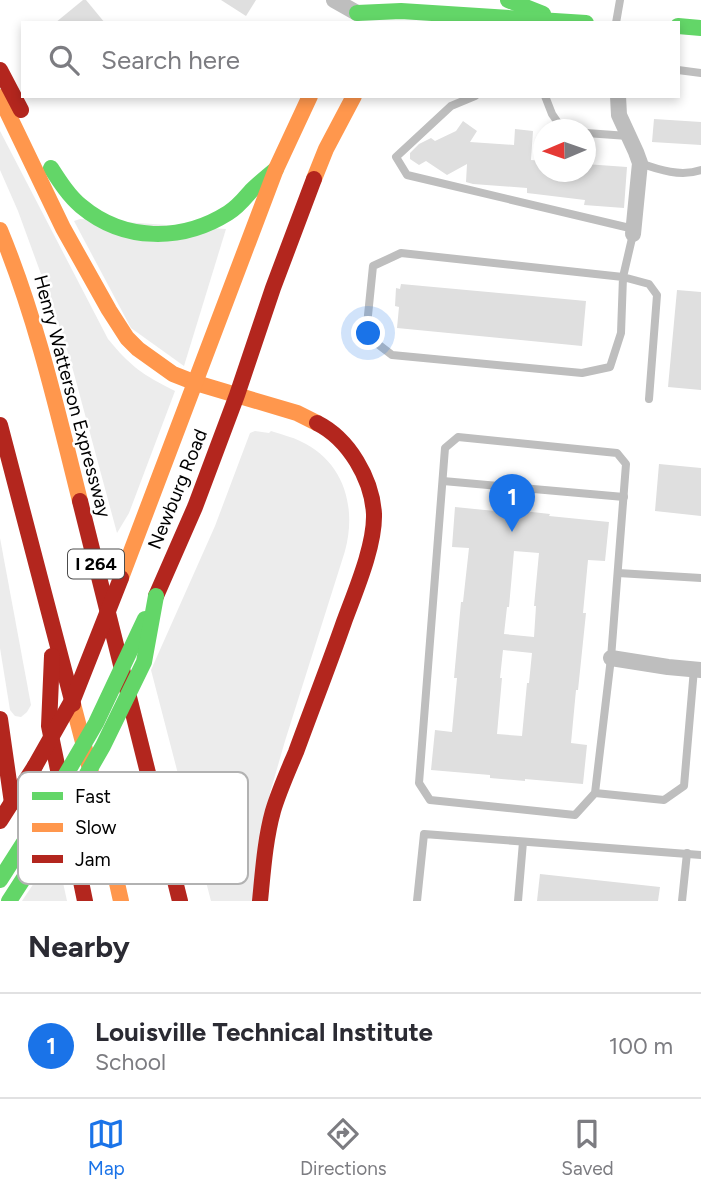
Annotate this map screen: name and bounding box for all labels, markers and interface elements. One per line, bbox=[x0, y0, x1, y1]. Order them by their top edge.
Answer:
search box bbox=[21, 21, 680, 98]
icon: search bbox=[45, 41, 83, 79]
text: Search here bbox=[101, 44, 240, 76]
north arrow bbox=[533, 119, 596, 182]
street label: Henry Watterson Expressway bbox=[29, 272, 116, 520]
your location bbox=[351, 316, 385, 350]
street label: Newburg Road bbox=[143, 426, 212, 553]
pin: 1 bbox=[489, 474, 535, 532]
road number: I 264 bbox=[68, 550, 124, 578]
legend bbox=[18, 772, 248, 884]
text: Fast bbox=[75, 785, 111, 808]
text: Slow bbox=[75, 816, 117, 839]
text: Jam bbox=[75, 848, 111, 871]
text: Nearby bbox=[28, 928, 130, 965]
text: Louisville Technical Institute bbox=[95, 1016, 433, 1048]
text: 1 bbox=[46, 1032, 56, 1060]
text: 100 m bbox=[609, 1032, 673, 1060]
text: School bbox=[95, 1048, 166, 1076]
tab: Map bbox=[87, 1115, 125, 1180]
tab: Directions bbox=[300, 1115, 387, 1180]
tab: Saved bbox=[561, 1115, 614, 1180]

